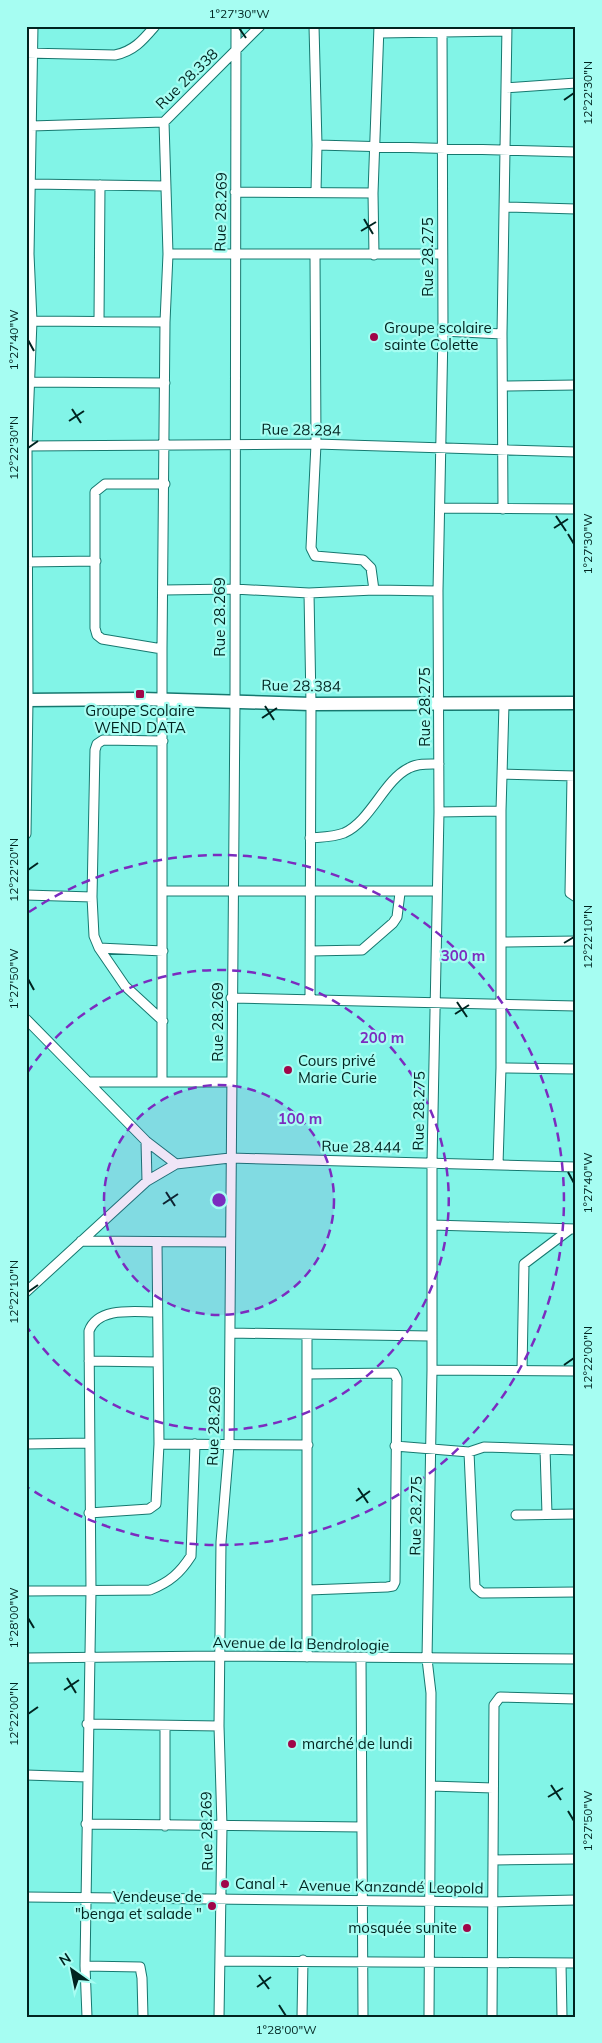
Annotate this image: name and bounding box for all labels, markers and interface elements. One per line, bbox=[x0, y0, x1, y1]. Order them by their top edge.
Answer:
text: 1°27'30"W bbox=[208, 6, 270, 21]
street label: Rue 28.338 bbox=[151, 44, 222, 113]
text: 12°22'30"N bbox=[580, 61, 595, 125]
street label: Rue 28.269 bbox=[210, 172, 231, 252]
street label: Rue 28.275 bbox=[418, 217, 437, 297]
text: 1°27'40"W bbox=[6, 309, 21, 371]
place label: Groupe scolaire sainte Colette bbox=[384, 318, 492, 354]
marker: Groupe scolaire sainte Colette bbox=[368, 331, 380, 343]
text: 12°22'30"N bbox=[6, 416, 21, 480]
street label: Rue 28.284 bbox=[261, 419, 341, 440]
text: 1°27'30"W bbox=[580, 513, 595, 575]
street label: Rue 28.269 bbox=[210, 577, 229, 657]
street label: Rue 28.275 bbox=[415, 667, 434, 747]
street label: Rue 28.384 bbox=[261, 675, 341, 696]
marker: Groupe Scolaire WEND DATA bbox=[134, 688, 146, 700]
place label: Groupe Scolaire WEND DATA bbox=[85, 701, 195, 737]
text: 12°22'20"N bbox=[6, 838, 21, 902]
text: 12°22'10"N bbox=[580, 905, 595, 969]
text: 300 m bbox=[441, 946, 485, 965]
text: 1°27'50"W bbox=[6, 948, 21, 1010]
street label: Rue 28.269 bbox=[208, 982, 227, 1062]
text: 200 m bbox=[360, 1028, 404, 1047]
place label: Cours privé Marie Curie bbox=[298, 1051, 377, 1087]
marker: Cours privé Marie Curie bbox=[282, 1064, 294, 1076]
street label: Rue 28.275 bbox=[408, 1071, 429, 1151]
text: 100 m bbox=[278, 1109, 322, 1128]
street label: Rue 28.444 bbox=[321, 1136, 401, 1157]
text: 1°27'40"W bbox=[580, 1152, 595, 1214]
centre of rings bbox=[210, 1191, 228, 1209]
text: 12°22'10"N bbox=[6, 1260, 21, 1324]
text: 12°22'00"N bbox=[580, 1326, 595, 1390]
street label: Rue 28.269 bbox=[203, 1386, 224, 1466]
street label: Rue 28.275 bbox=[405, 1476, 426, 1556]
text: 1°28'00"W bbox=[6, 1587, 21, 1649]
street label: Avenue de la Bendrologie bbox=[213, 1632, 390, 1655]
text: 12°22'00"N bbox=[6, 1682, 21, 1746]
place label: marché de lundi bbox=[302, 1734, 412, 1753]
marker: marché de lundi bbox=[286, 1738, 298, 1750]
text: 1°27'50"W bbox=[580, 1790, 595, 1852]
street label: Rue 28.269 bbox=[196, 1791, 217, 1871]
place label: Canal + bbox=[235, 1874, 288, 1893]
street label: Avenue Kanzandé Leopold bbox=[298, 1875, 484, 1898]
marker: Canal + bbox=[219, 1878, 231, 1890]
place label: Vendeuse de "benga et salade " bbox=[75, 1887, 202, 1923]
marker: Vendeuse de "benga et salade " bbox=[206, 1900, 218, 1912]
place label: mosquée sunite bbox=[348, 1918, 457, 1937]
marker: mosquée sunite bbox=[461, 1922, 473, 1934]
north arrow bbox=[48, 1946, 98, 1996]
text: N bbox=[56, 1949, 74, 1970]
text: 1°28'00"W bbox=[255, 2022, 317, 2037]

